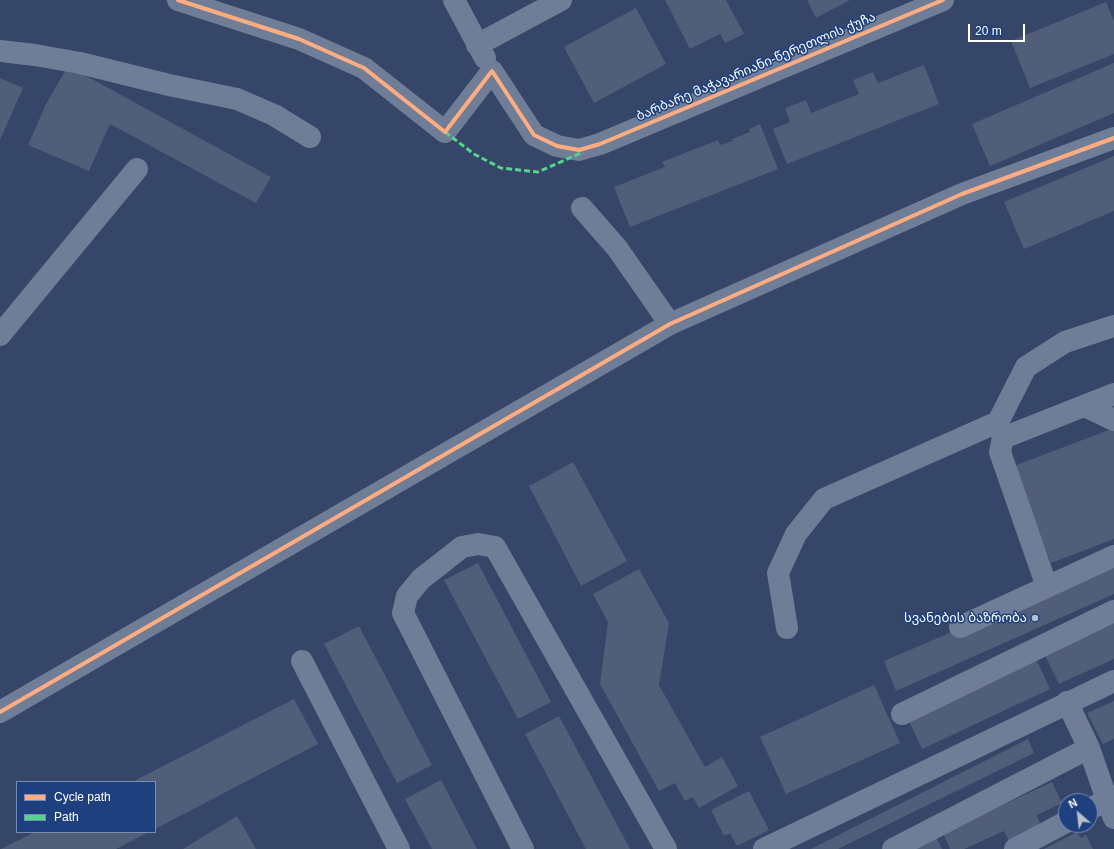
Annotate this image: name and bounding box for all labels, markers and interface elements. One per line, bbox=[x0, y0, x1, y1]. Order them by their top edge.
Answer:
street label: ბარბარე მაჭავარიანი-წერეთლის ქუჩა bbox=[634, 9, 878, 125]
scale bar bbox=[970, 16, 1027, 42]
text: 20 m bbox=[975, 24, 1002, 38]
place label: სვანების ბაზრობა bbox=[904, 610, 1027, 626]
marker: სვანების ბაზრობა bbox=[1030, 613, 1040, 623]
legend bbox=[16, 781, 156, 833]
text: Cycle path bbox=[54, 790, 111, 804]
north arrow bbox=[1058, 793, 1098, 833]
text: N bbox=[1067, 796, 1079, 810]
text: Path bbox=[54, 810, 79, 824]

